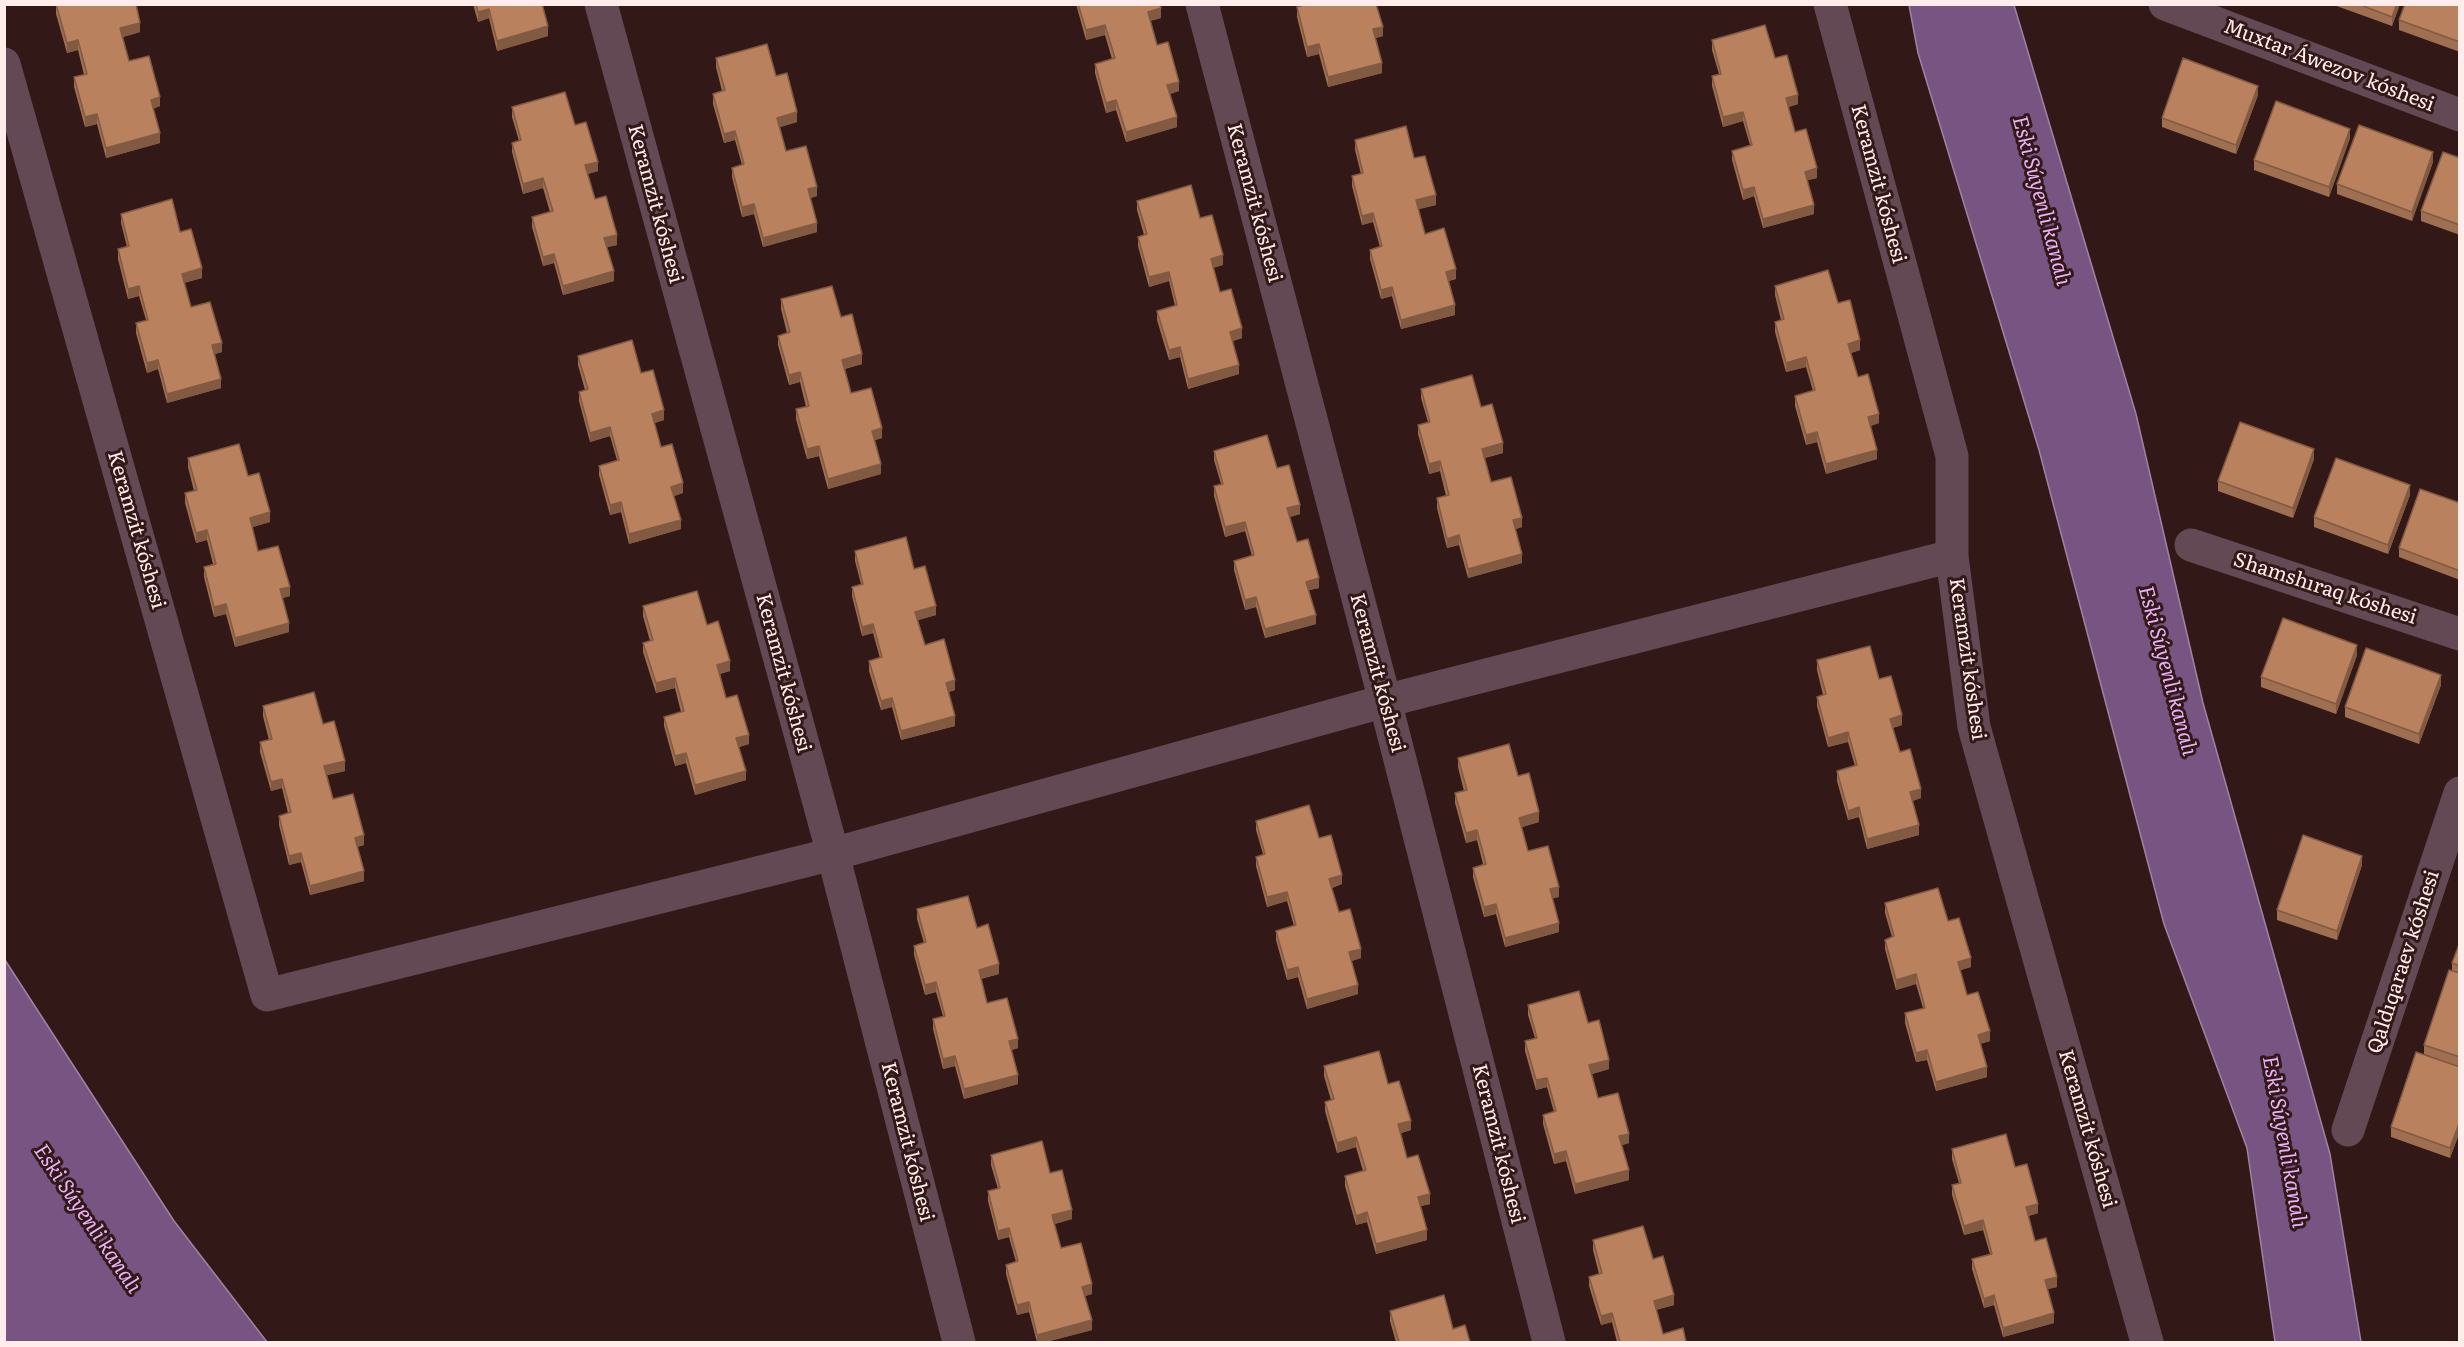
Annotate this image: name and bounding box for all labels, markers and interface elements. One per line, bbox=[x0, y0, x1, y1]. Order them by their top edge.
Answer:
street label: Muxtar Áwezov kóshesi bbox=[2220, 15, 2438, 117]
street label: Keramzit kóshesi bbox=[1845, 102, 1911, 266]
water label: Eski Súyenli kanalı bbox=[2006, 114, 2076, 288]
street label: Keramzit kóshesi bbox=[1221, 121, 1287, 285]
street label: Keramzit kóshesi bbox=[622, 122, 688, 286]
street label: Keramzit kóshesi bbox=[102, 448, 170, 612]
street label: Shamshıraq kóshesi bbox=[2230, 548, 2420, 630]
street label: Keramzit kóshesi bbox=[1944, 576, 1990, 742]
water label: Eski Súyenli kanalı bbox=[2132, 584, 2202, 758]
street label: Keramzit kóshesi bbox=[750, 591, 816, 755]
street label: Keramzit kóshesi bbox=[1344, 591, 1410, 755]
street label: Qaldıqaraev kóshesi bbox=[2363, 867, 2445, 1057]
street label: Keramzit kóshesi bbox=[2053, 1047, 2121, 1211]
water label: Eski Súyenli kanalı bbox=[2256, 1054, 2312, 1230]
street label: Keramzit kóshesi bbox=[876, 1060, 938, 1224]
street label: Keramzit kóshesi bbox=[1467, 1062, 1529, 1226]
water label: Eski Súyenli kanalı bbox=[28, 1140, 146, 1298]

